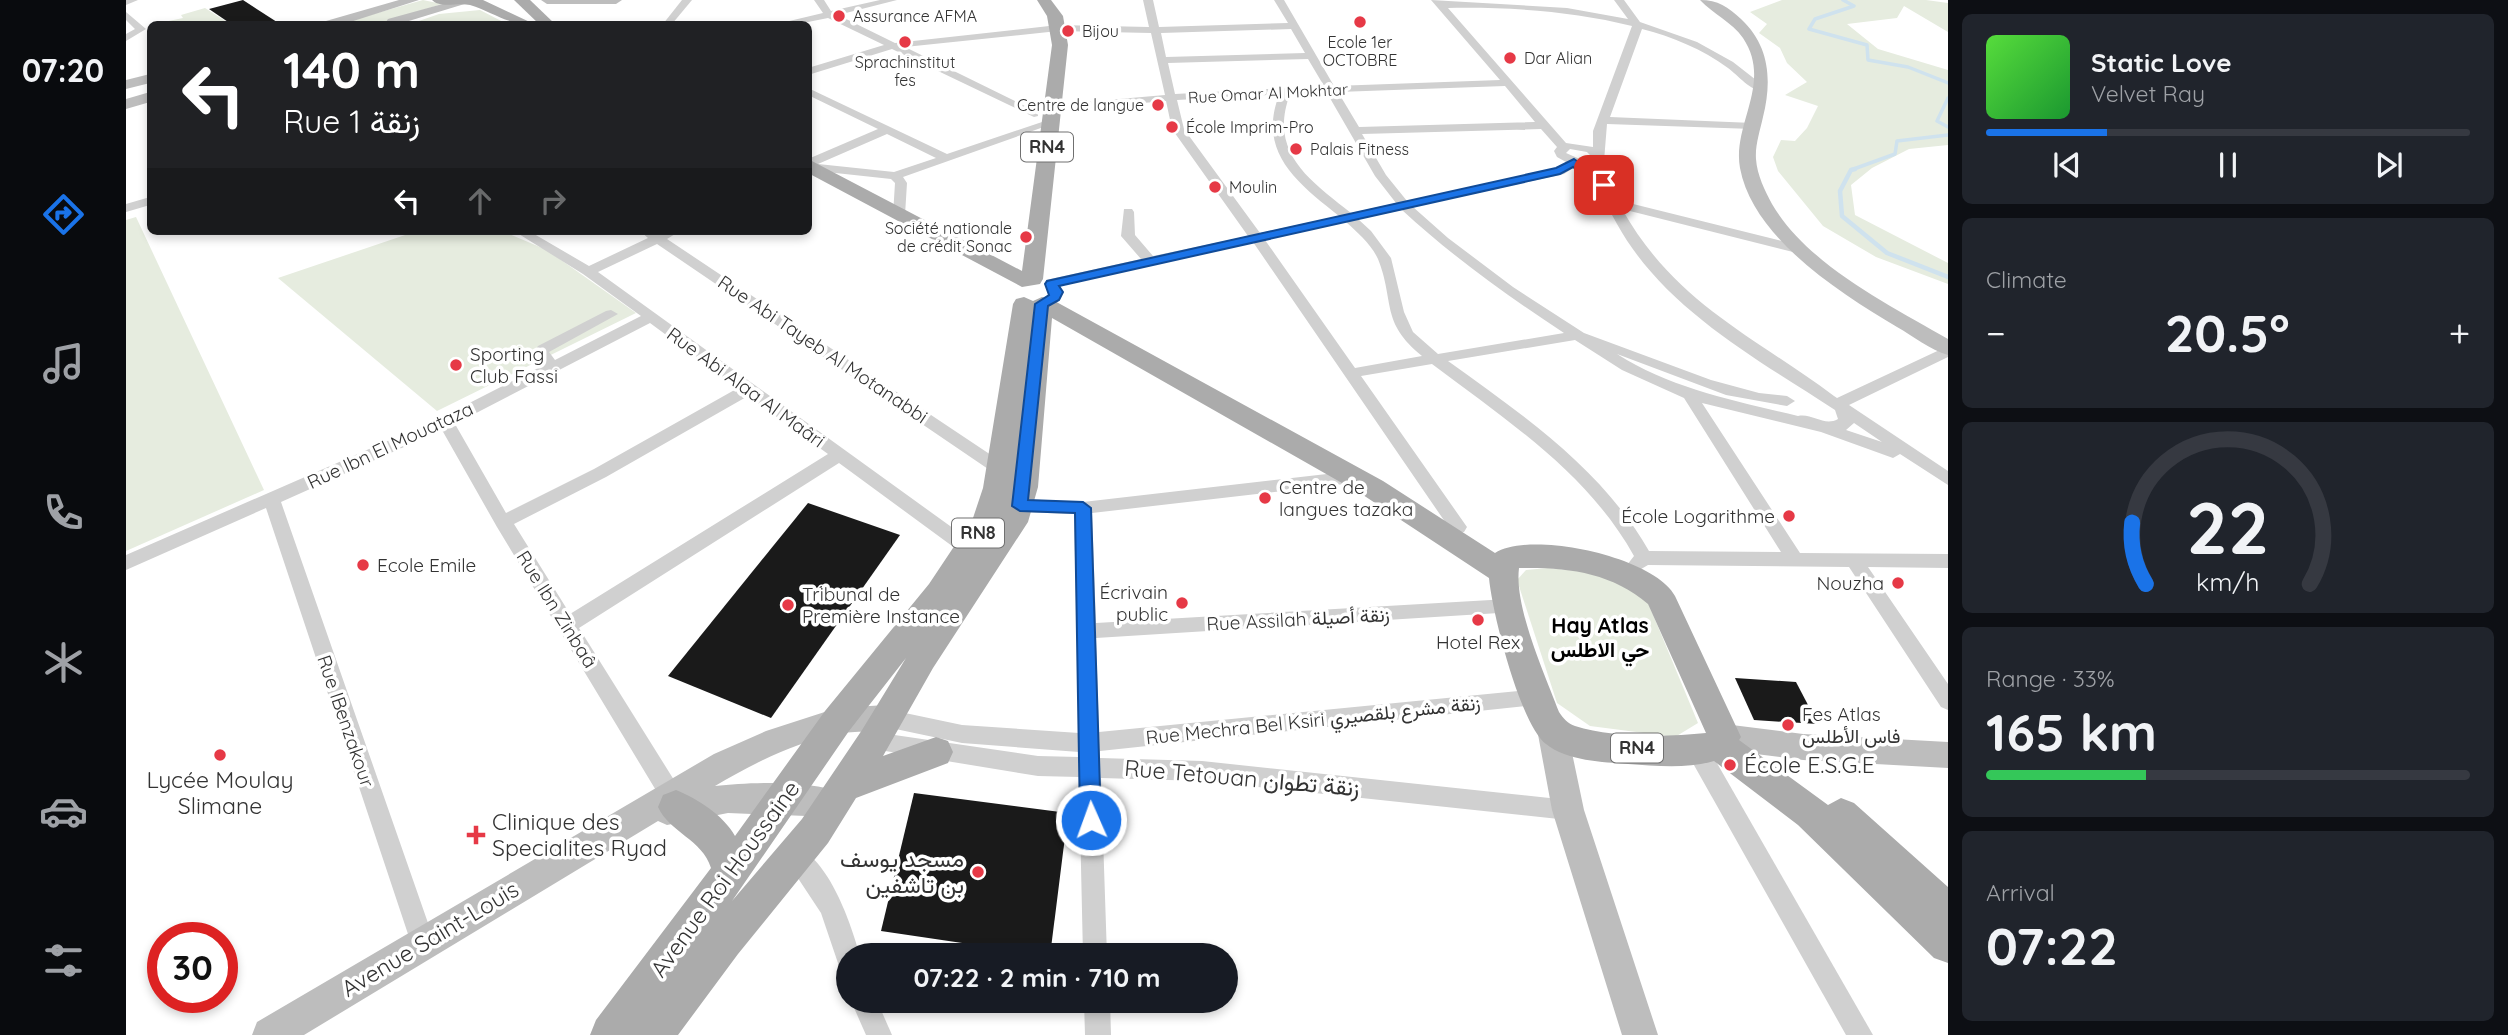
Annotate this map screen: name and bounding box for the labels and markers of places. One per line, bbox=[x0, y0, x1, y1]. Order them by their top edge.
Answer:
place label: Assurance AFMA bbox=[853, 6, 977, 26]
marker: Assurance AFMA bbox=[831, 8, 847, 24]
marker: Ecole 1er OCTOBRE bbox=[1352, 14, 1368, 30]
place label: Bijou bbox=[1082, 21, 1119, 41]
marker: Bijou bbox=[1060, 23, 1076, 39]
place label: Ecole 1er OCTOBRE bbox=[1323, 32, 1397, 70]
marker: Sprachinstitut fes bbox=[897, 34, 913, 50]
place label: Dar Alian bbox=[1524, 48, 1592, 68]
marker: Dar Alian bbox=[1502, 50, 1518, 66]
place label: Sprachinstitut fes bbox=[855, 52, 955, 90]
place label: Centre de langue bbox=[1017, 95, 1144, 115]
marker: Centre de langue bbox=[1150, 97, 1166, 113]
place label: École Imprim-Pro bbox=[1186, 117, 1314, 137]
marker: École Imprim-Pro bbox=[1164, 119, 1180, 135]
place label: Palais Fitness bbox=[1310, 139, 1409, 159]
marker: Palais Fitness bbox=[1288, 141, 1304, 157]
pin bbox=[1574, 155, 1634, 215]
place label: Moulin bbox=[1229, 177, 1277, 197]
marker: Moulin bbox=[1207, 179, 1223, 195]
place label: Société nationale de crédit Sonac bbox=[885, 218, 1012, 256]
marker: Société nationale de crédit Sonac bbox=[1018, 229, 1034, 245]
place label: Sporting Club Fassi bbox=[470, 342, 558, 388]
marker: Sporting Club Fassi bbox=[448, 357, 464, 373]
place label: Centre de langues tazaka bbox=[1279, 475, 1413, 521]
marker: Centre de langues tazaka bbox=[1257, 490, 1273, 506]
place label: École Logarithme bbox=[1621, 504, 1775, 528]
marker: École Logarithme bbox=[1781, 508, 1797, 524]
place label: Ecole Emile bbox=[377, 553, 476, 577]
marker: Ecole Emile bbox=[355, 557, 371, 573]
place label: Nouzha bbox=[1816, 571, 1884, 595]
marker: Nouzha bbox=[1890, 575, 1906, 591]
place label: Écrivain public bbox=[1099, 580, 1168, 626]
place label: Tribunal de Première Instance bbox=[802, 582, 960, 628]
marker: Écrivain public bbox=[1174, 595, 1190, 611]
marker: Tribunal de Première Instance bbox=[780, 597, 796, 613]
marker: Hotel Rex bbox=[1470, 612, 1486, 628]
place label: Hotel Rex bbox=[1436, 630, 1520, 654]
place label: Fes Atlas فاس الأطلس bbox=[1802, 702, 1900, 748]
marker: Fes Atlas فاس الأطلس bbox=[1780, 717, 1796, 733]
marker: Lycée Moulay Slimane bbox=[212, 747, 228, 763]
place label: École E.S.G.E bbox=[1744, 750, 1875, 779]
marker: École E.S.G.E bbox=[1722, 757, 1738, 773]
place label: Lycée Moulay Slimane bbox=[146, 765, 294, 820]
place label: Clinique des Specialites Ryad bbox=[492, 807, 667, 862]
marker: Clinique des Specialites Ryad bbox=[466, 825, 486, 845]
place label: مسجد يوسف بن تاشفين bbox=[840, 844, 964, 899]
marker: مسجد يوسف بن تاشفين bbox=[970, 864, 986, 880]

